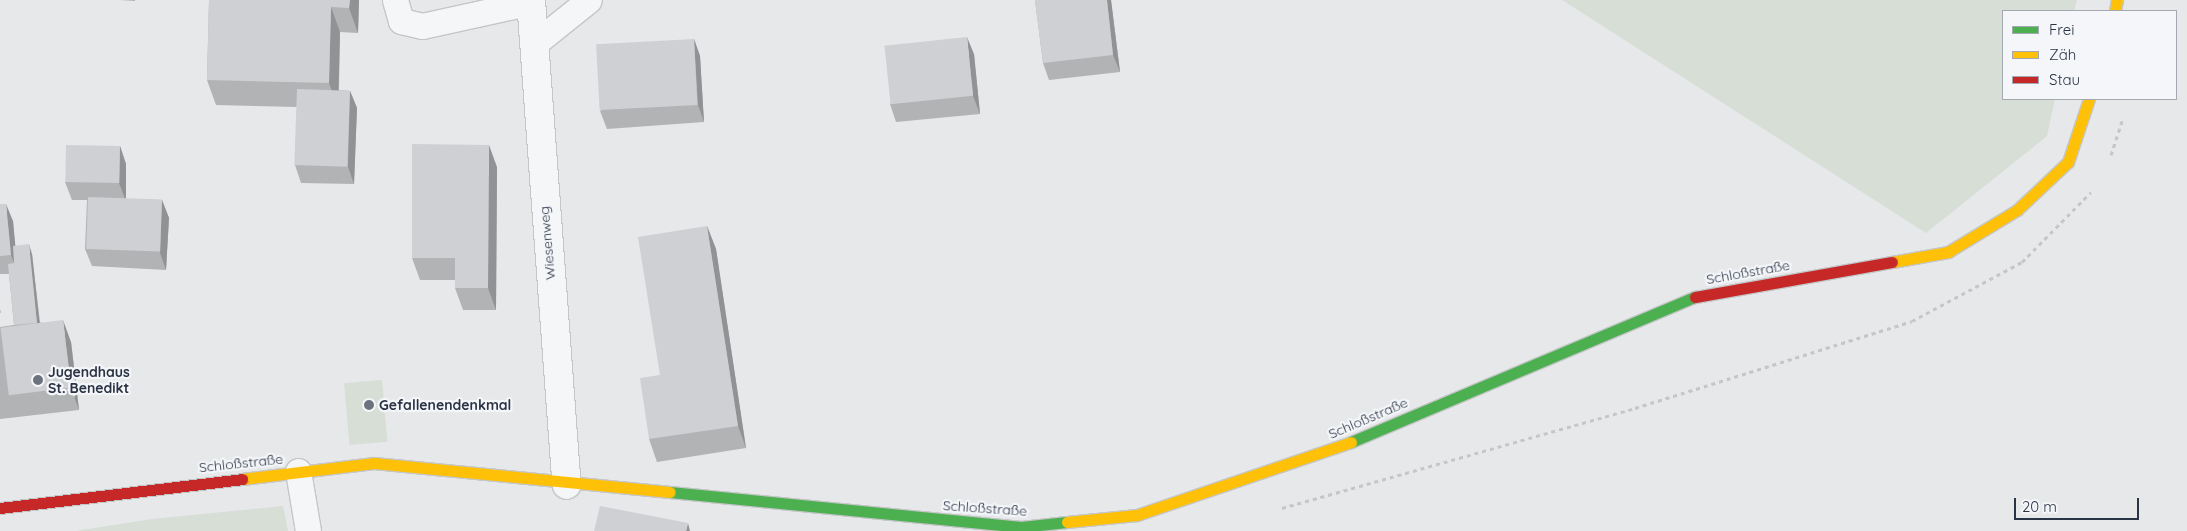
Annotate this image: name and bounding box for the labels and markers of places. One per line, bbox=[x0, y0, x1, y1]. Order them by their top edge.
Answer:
place label: Jugendhaus St. Benedikt bbox=[48, 364, 130, 397]
marker: Jugendhaus St. Benedikt bbox=[32, 374, 44, 386]
place label: Gefallenendenkmal bbox=[379, 397, 511, 413]
marker: Gefallenendenkmal bbox=[363, 399, 375, 411]

